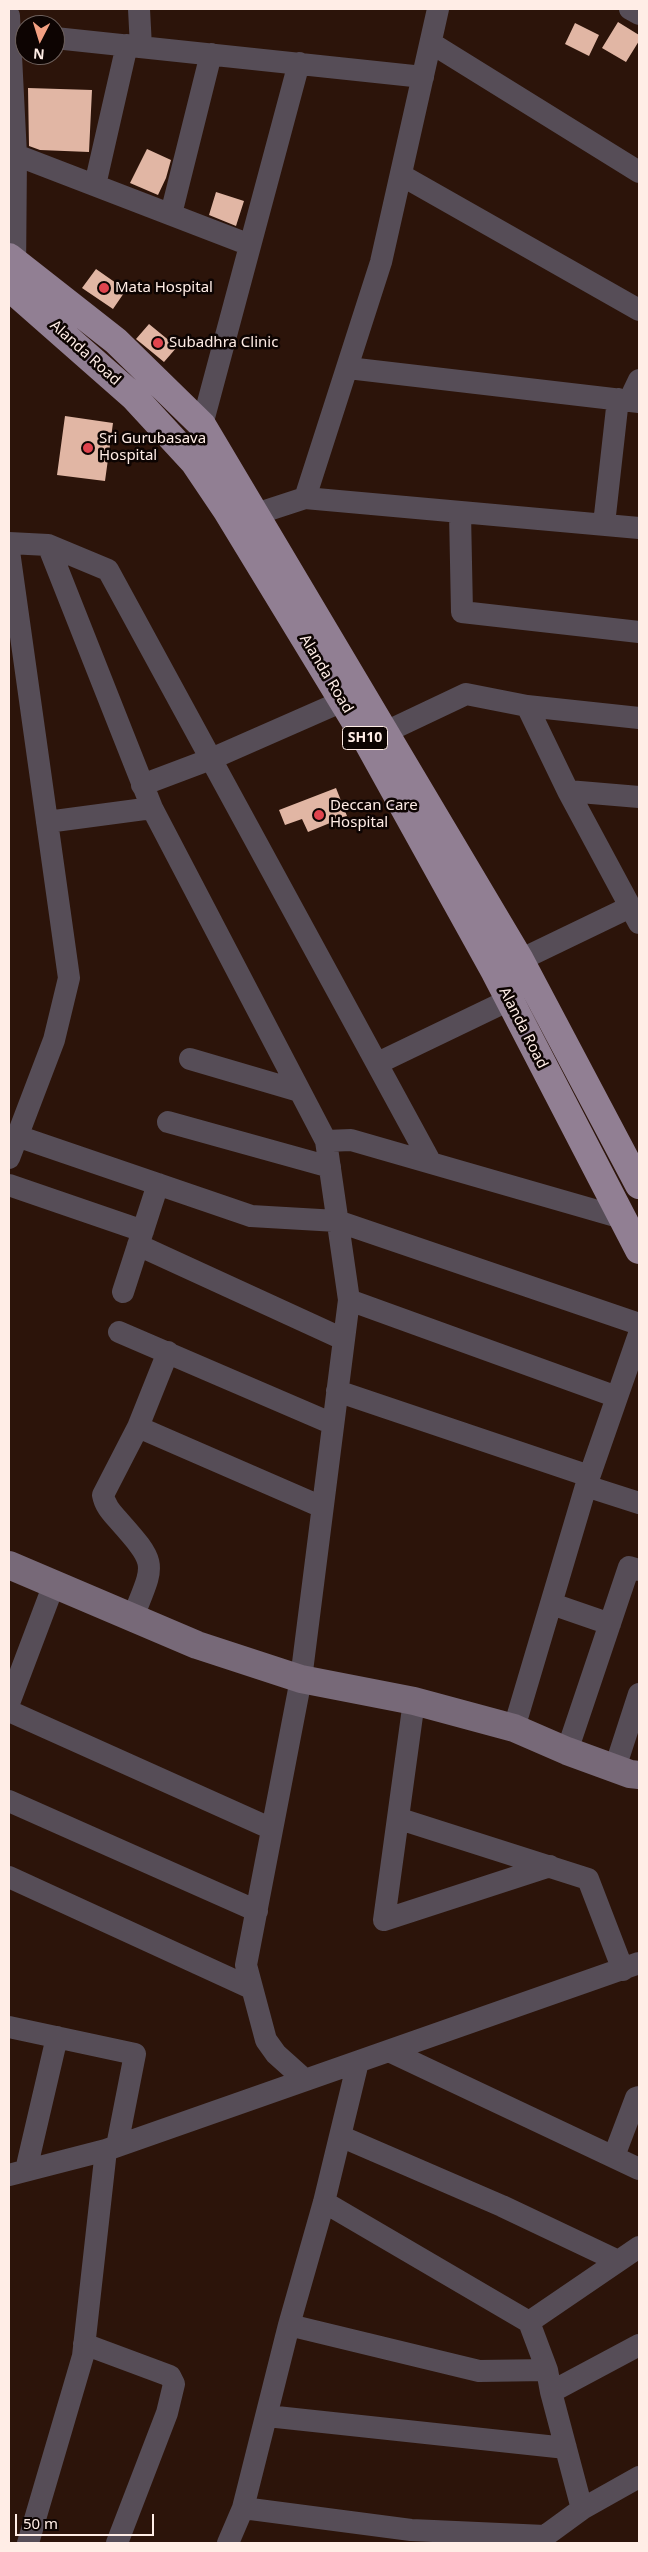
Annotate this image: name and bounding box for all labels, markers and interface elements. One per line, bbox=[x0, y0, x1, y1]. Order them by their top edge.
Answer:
north arrow bbox=[15, 15, 65, 65]
text: N bbox=[32, 44, 45, 64]
place label: Mata Hospital bbox=[115, 279, 213, 297]
marker: Mata Hospital bbox=[97, 281, 111, 295]
street label: Alanda Road bbox=[46, 317, 124, 389]
place label: Subadhra Clinic bbox=[169, 334, 278, 352]
marker: Subadhra Clinic bbox=[151, 336, 165, 350]
place label: Sri Gurubasava Hospital bbox=[99, 430, 206, 465]
marker: Sri Gurubasava Hospital bbox=[81, 441, 95, 455]
street label: Alanda Road bbox=[295, 631, 357, 717]
road number: SH10 bbox=[342, 726, 388, 750]
place label: Deccan Care Hospital bbox=[330, 797, 418, 832]
marker: Deccan Care Hospital bbox=[312, 808, 326, 822]
street label: Alanda Road bbox=[495, 984, 551, 1072]
scale bar bbox=[18, 2504, 156, 2536]
text: 50 m bbox=[23, 2513, 58, 2533]

